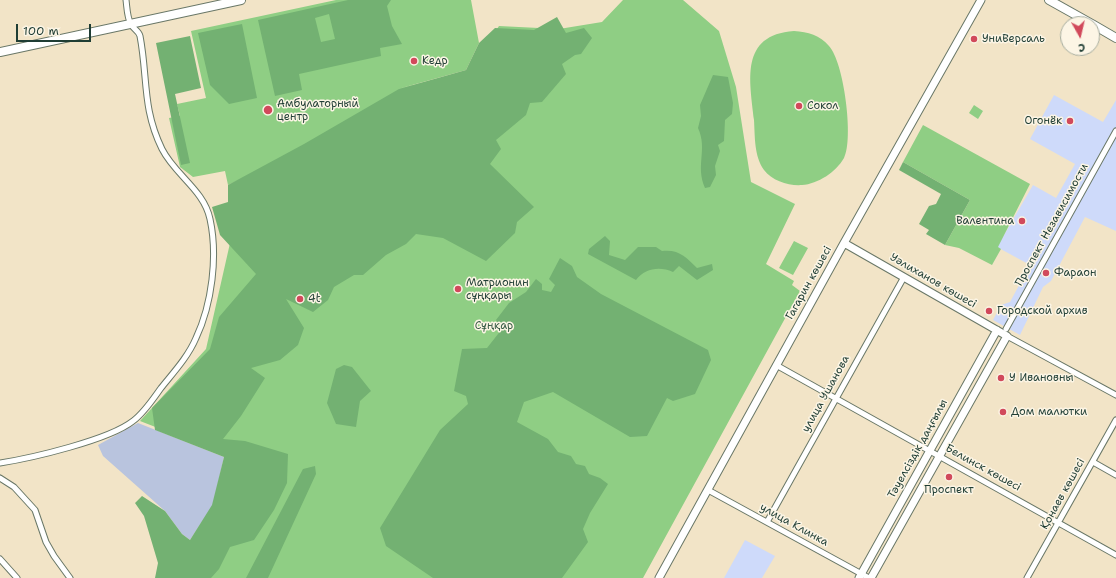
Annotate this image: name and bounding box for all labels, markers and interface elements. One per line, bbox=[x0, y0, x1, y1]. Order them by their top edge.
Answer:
scale bar bbox=[18, 16, 93, 42]
north arrow bbox=[1060, 16, 1100, 56]
text: 100 m bbox=[23, 23, 59, 39]
place label: УниВерсаль bbox=[982, 32, 1045, 46]
marker: УниВерсаль bbox=[969, 34, 979, 44]
text: С bbox=[1077, 39, 1086, 55]
place label: Кедр bbox=[422, 54, 448, 68]
marker: Кедр bbox=[409, 56, 419, 66]
place label: Амбулаторный центр bbox=[277, 97, 359, 123]
place label: Сокол bbox=[807, 99, 838, 113]
marker: Сокол bbox=[794, 101, 804, 111]
marker: Амбулаторный центр bbox=[262, 104, 274, 116]
place label: Огонёк bbox=[1025, 114, 1062, 128]
marker: Огонёк bbox=[1065, 116, 1075, 126]
street label: Проспект Независимости bbox=[1013, 161, 1091, 289]
place label: Валентина bbox=[956, 214, 1014, 228]
marker: Валентина bbox=[1017, 216, 1027, 226]
street label: Гагарин көшесі bbox=[783, 244, 835, 322]
street label: Уәлиханов көшесі bbox=[887, 251, 979, 311]
place label: Фараон bbox=[1054, 266, 1096, 280]
marker: Фараон bbox=[1041, 268, 1051, 278]
place label: Матрионин сұңқары bbox=[466, 276, 529, 302]
marker: Матрионин сұңқары bbox=[453, 284, 463, 294]
place label: 4t bbox=[308, 292, 320, 306]
marker: 4t bbox=[295, 294, 305, 304]
place label: Городской архив bbox=[997, 304, 1087, 318]
marker: Городской архив bbox=[984, 306, 994, 316]
park label: Сұңқар bbox=[475, 319, 513, 333]
street label: улица Ушанова bbox=[799, 353, 853, 435]
place label: У Ивановны bbox=[1009, 371, 1074, 385]
marker: У Ивановны bbox=[996, 373, 1006, 383]
street label: Тәуелсіздік даңғылы bbox=[885, 397, 951, 501]
place label: Дом малютки bbox=[1011, 405, 1087, 419]
marker: Дом малютки bbox=[998, 407, 1008, 417]
street label: Белинск көшесі bbox=[943, 442, 1023, 494]
street label: Қонаев көшесі bbox=[1038, 456, 1088, 532]
marker: Проспект bbox=[944, 472, 954, 482]
place label: Проспект bbox=[924, 483, 974, 497]
street label: улица Клинка bbox=[757, 501, 831, 549]

